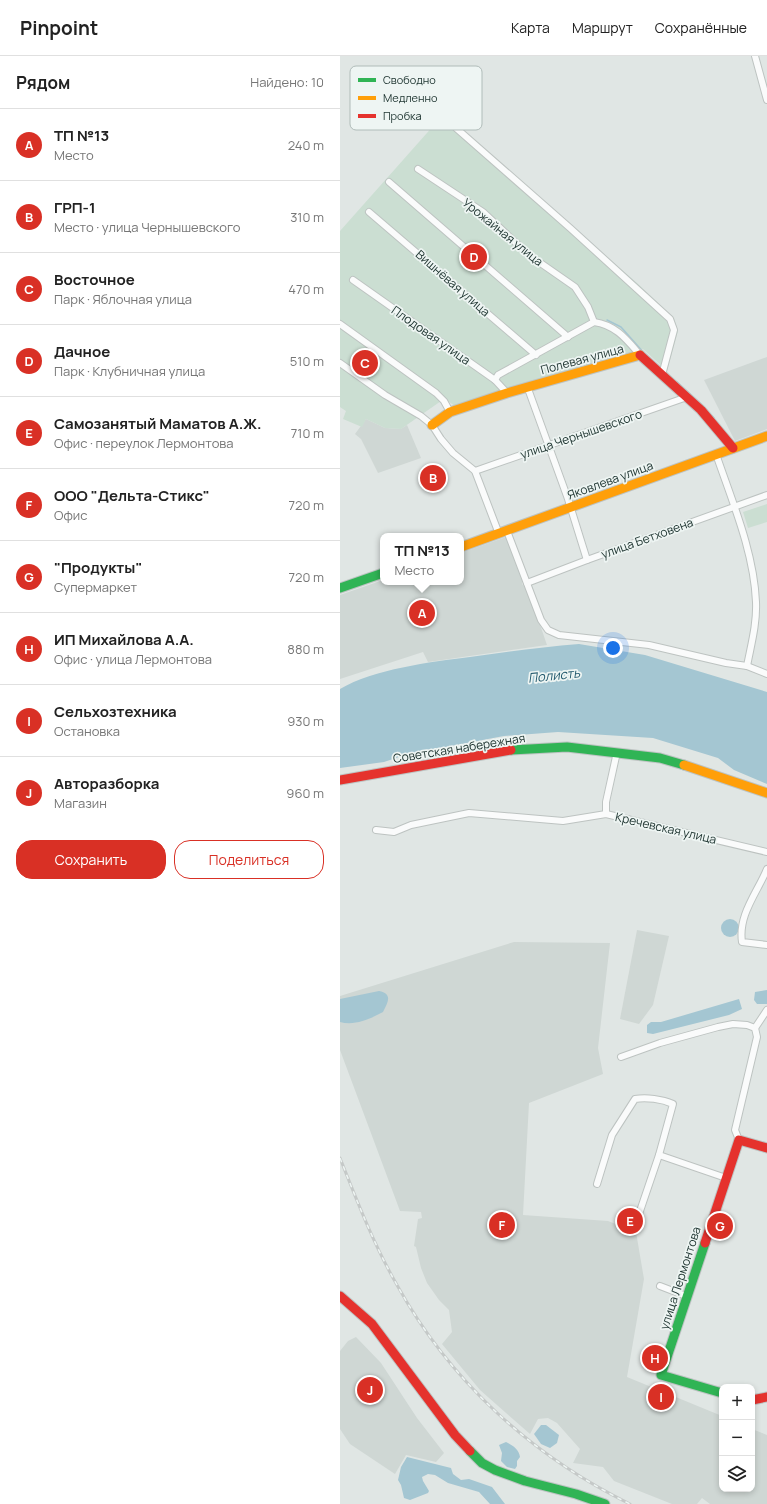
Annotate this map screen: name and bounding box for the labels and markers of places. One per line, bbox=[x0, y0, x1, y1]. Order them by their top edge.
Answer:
pin: D bbox=[461, 242, 487, 272]
pin: C bbox=[352, 348, 378, 378]
pin: B bbox=[420, 463, 446, 493]
pin: A bbox=[409, 598, 435, 628]
pin: E bbox=[617, 1206, 643, 1236]
pin: F bbox=[489, 1210, 515, 1240]
pin: G bbox=[707, 1211, 733, 1241]
pin: H bbox=[642, 1343, 668, 1373]
pin: J bbox=[357, 1375, 383, 1405]
pin: I bbox=[648, 1382, 674, 1412]

